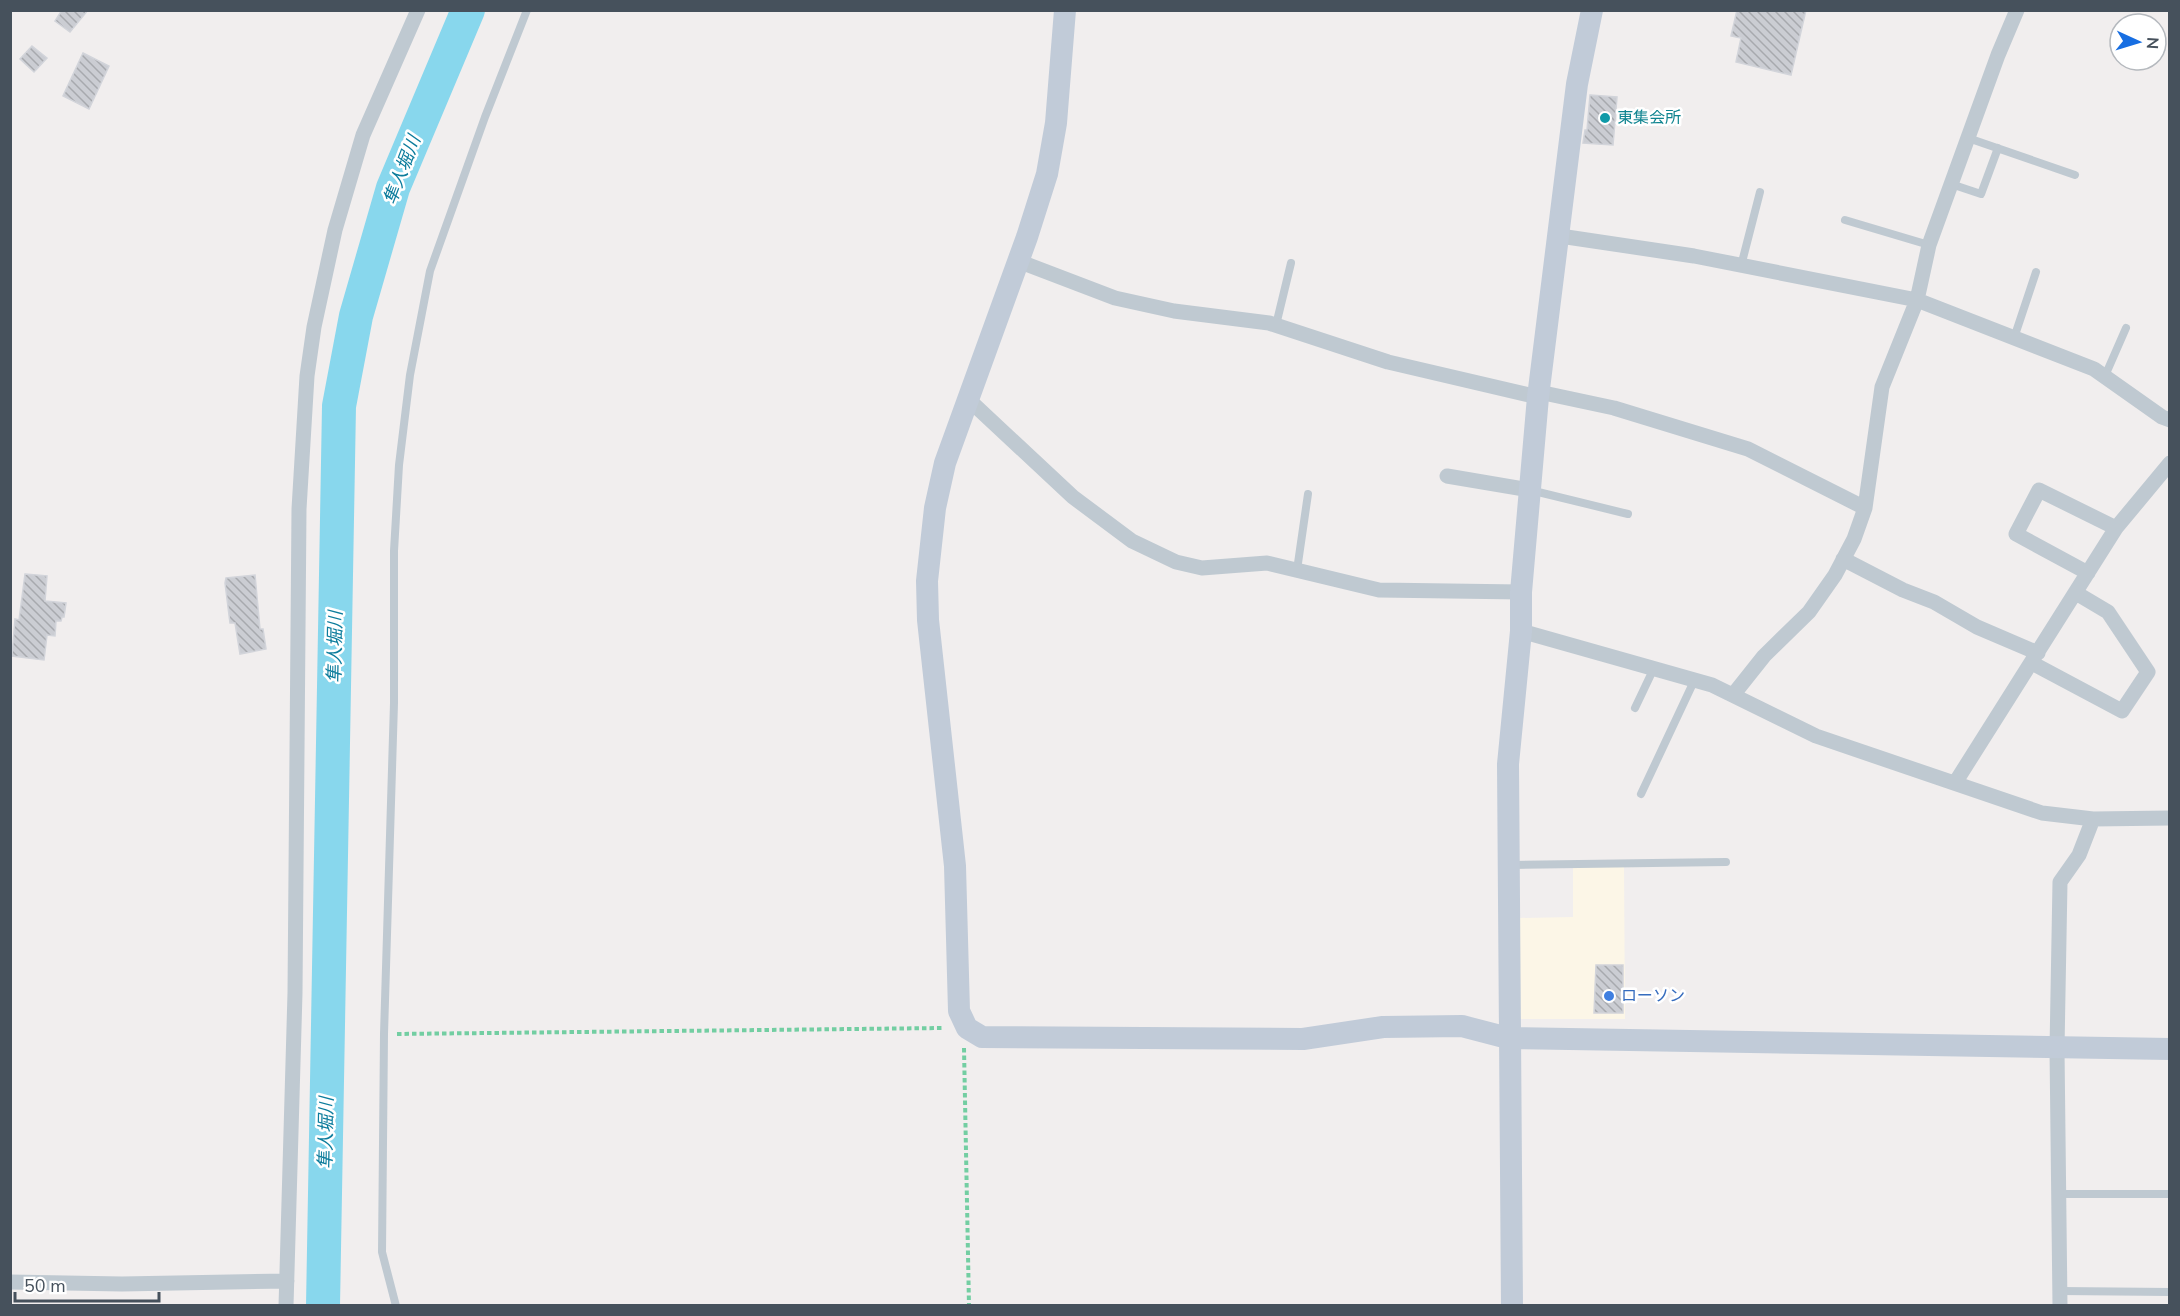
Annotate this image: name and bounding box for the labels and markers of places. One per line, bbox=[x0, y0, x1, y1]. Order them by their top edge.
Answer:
place label: 東集会所 bbox=[1617, 107, 1681, 129]
marker: 東集会所 bbox=[1598, 111, 1612, 125]
place label: ローソン bbox=[1621, 985, 1685, 1007]
marker: ローソン bbox=[1602, 989, 1616, 1003]

